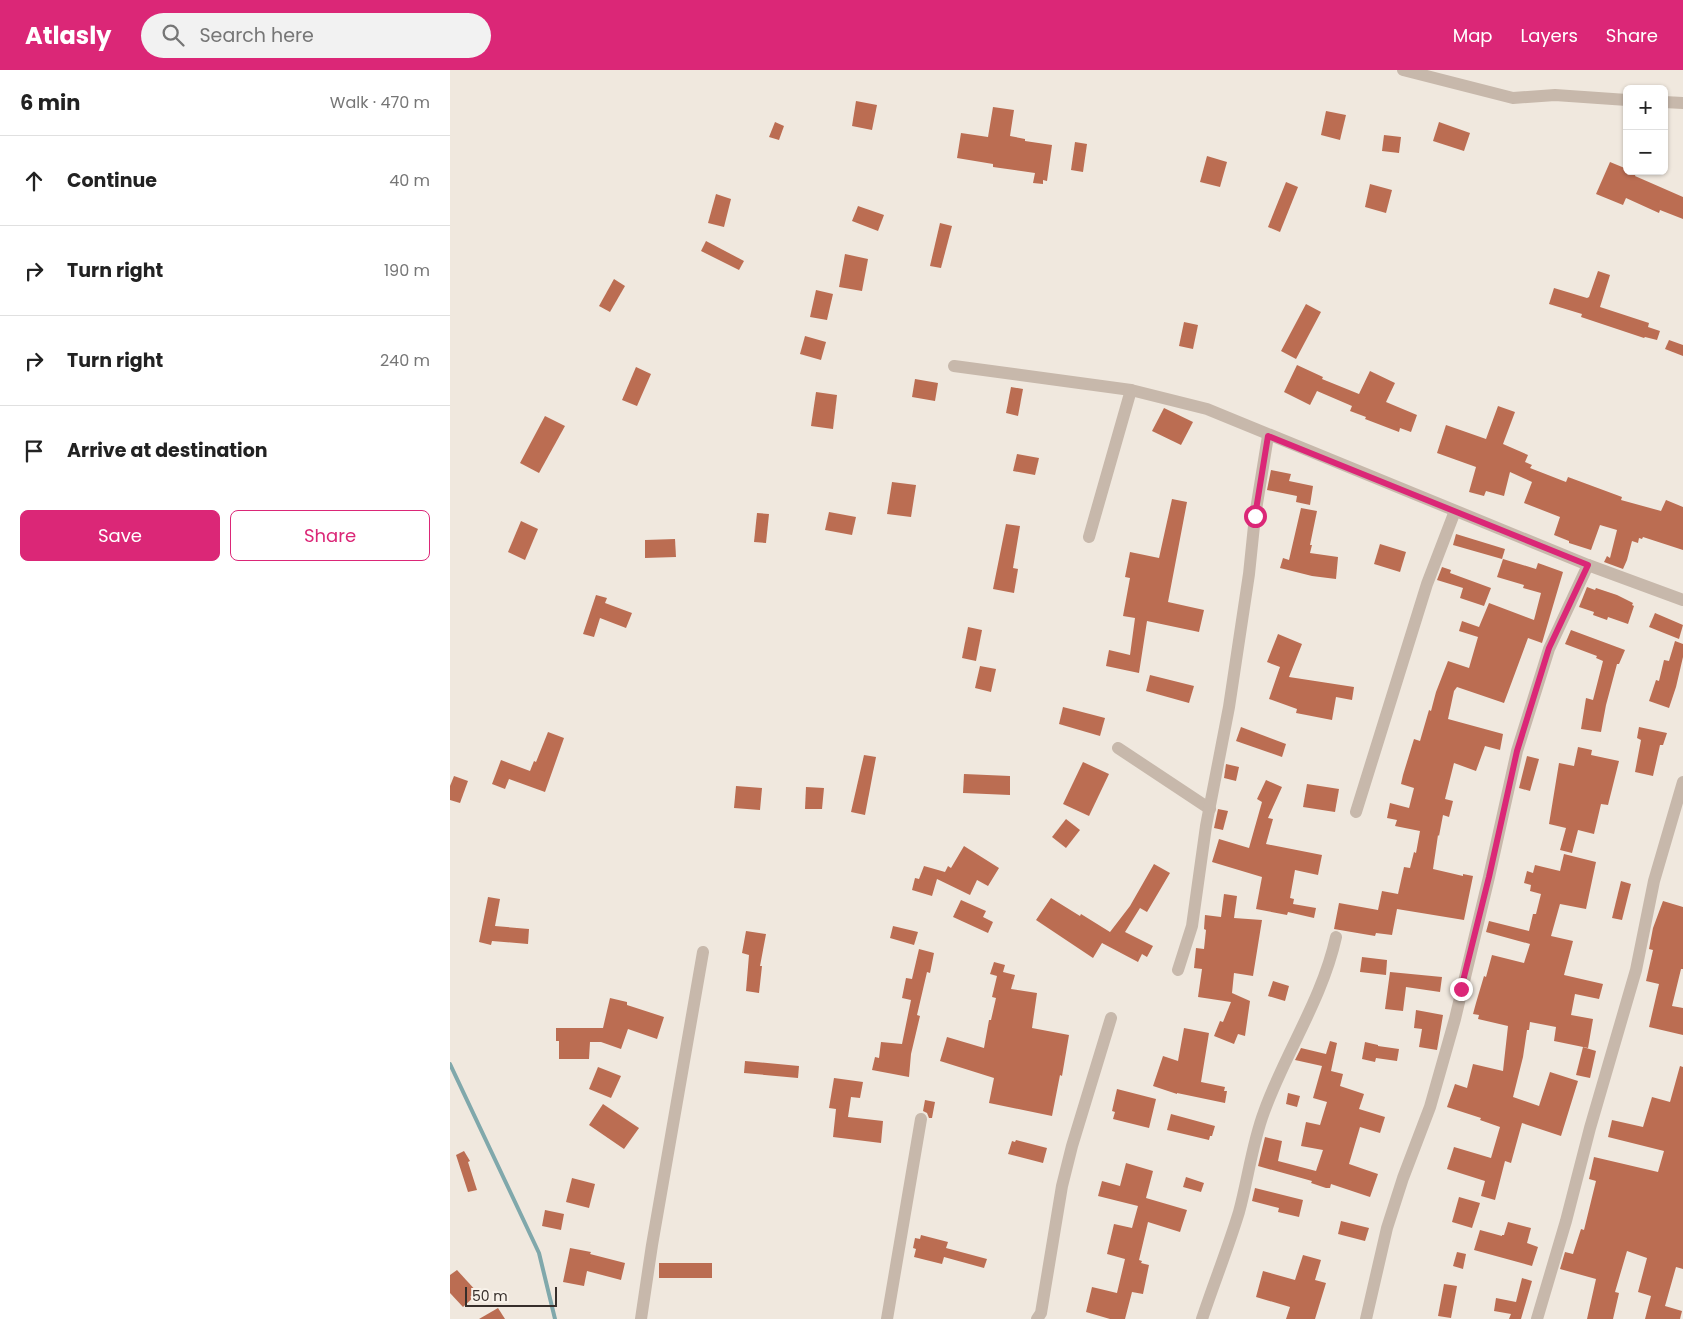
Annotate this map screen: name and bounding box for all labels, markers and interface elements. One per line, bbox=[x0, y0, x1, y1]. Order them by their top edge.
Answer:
search box bbox=[141, 13, 491, 58]
text: Atlasly bbox=[25, 19, 111, 52]
icon: search bbox=[159, 21, 187, 49]
text: Search here bbox=[199, 22, 314, 49]
text: Map bbox=[1453, 23, 1493, 48]
text: Layers bbox=[1521, 23, 1578, 48]
text: Share bbox=[1606, 23, 1658, 48]
map controls bbox=[1623, 85, 1668, 175]
button: + bbox=[1623, 85, 1668, 130]
text: 6 min bbox=[20, 88, 80, 117]
text: Walk · 470 m bbox=[330, 91, 430, 114]
button: − bbox=[1623, 130, 1668, 175]
icon: ahead bbox=[20, 167, 48, 195]
text: Continue bbox=[67, 167, 157, 194]
text: 40 m bbox=[389, 169, 430, 192]
icon: right bbox=[20, 257, 48, 285]
text: Turn right bbox=[67, 257, 163, 284]
text: 190 m bbox=[384, 259, 430, 282]
icon: right bbox=[20, 347, 48, 375]
text: Turn right bbox=[67, 347, 163, 374]
text: 240 m bbox=[380, 349, 430, 372]
icon: arrive bbox=[20, 437, 48, 465]
text: Arrive at destination bbox=[67, 437, 268, 464]
route start bbox=[1244, 505, 1267, 528]
button: Save bbox=[20, 510, 220, 561]
button: Share bbox=[230, 510, 430, 561]
route end bbox=[1450, 978, 1473, 1001]
scale bar bbox=[465, 1284, 558, 1307]
text: 50 m bbox=[472, 1286, 508, 1306]

